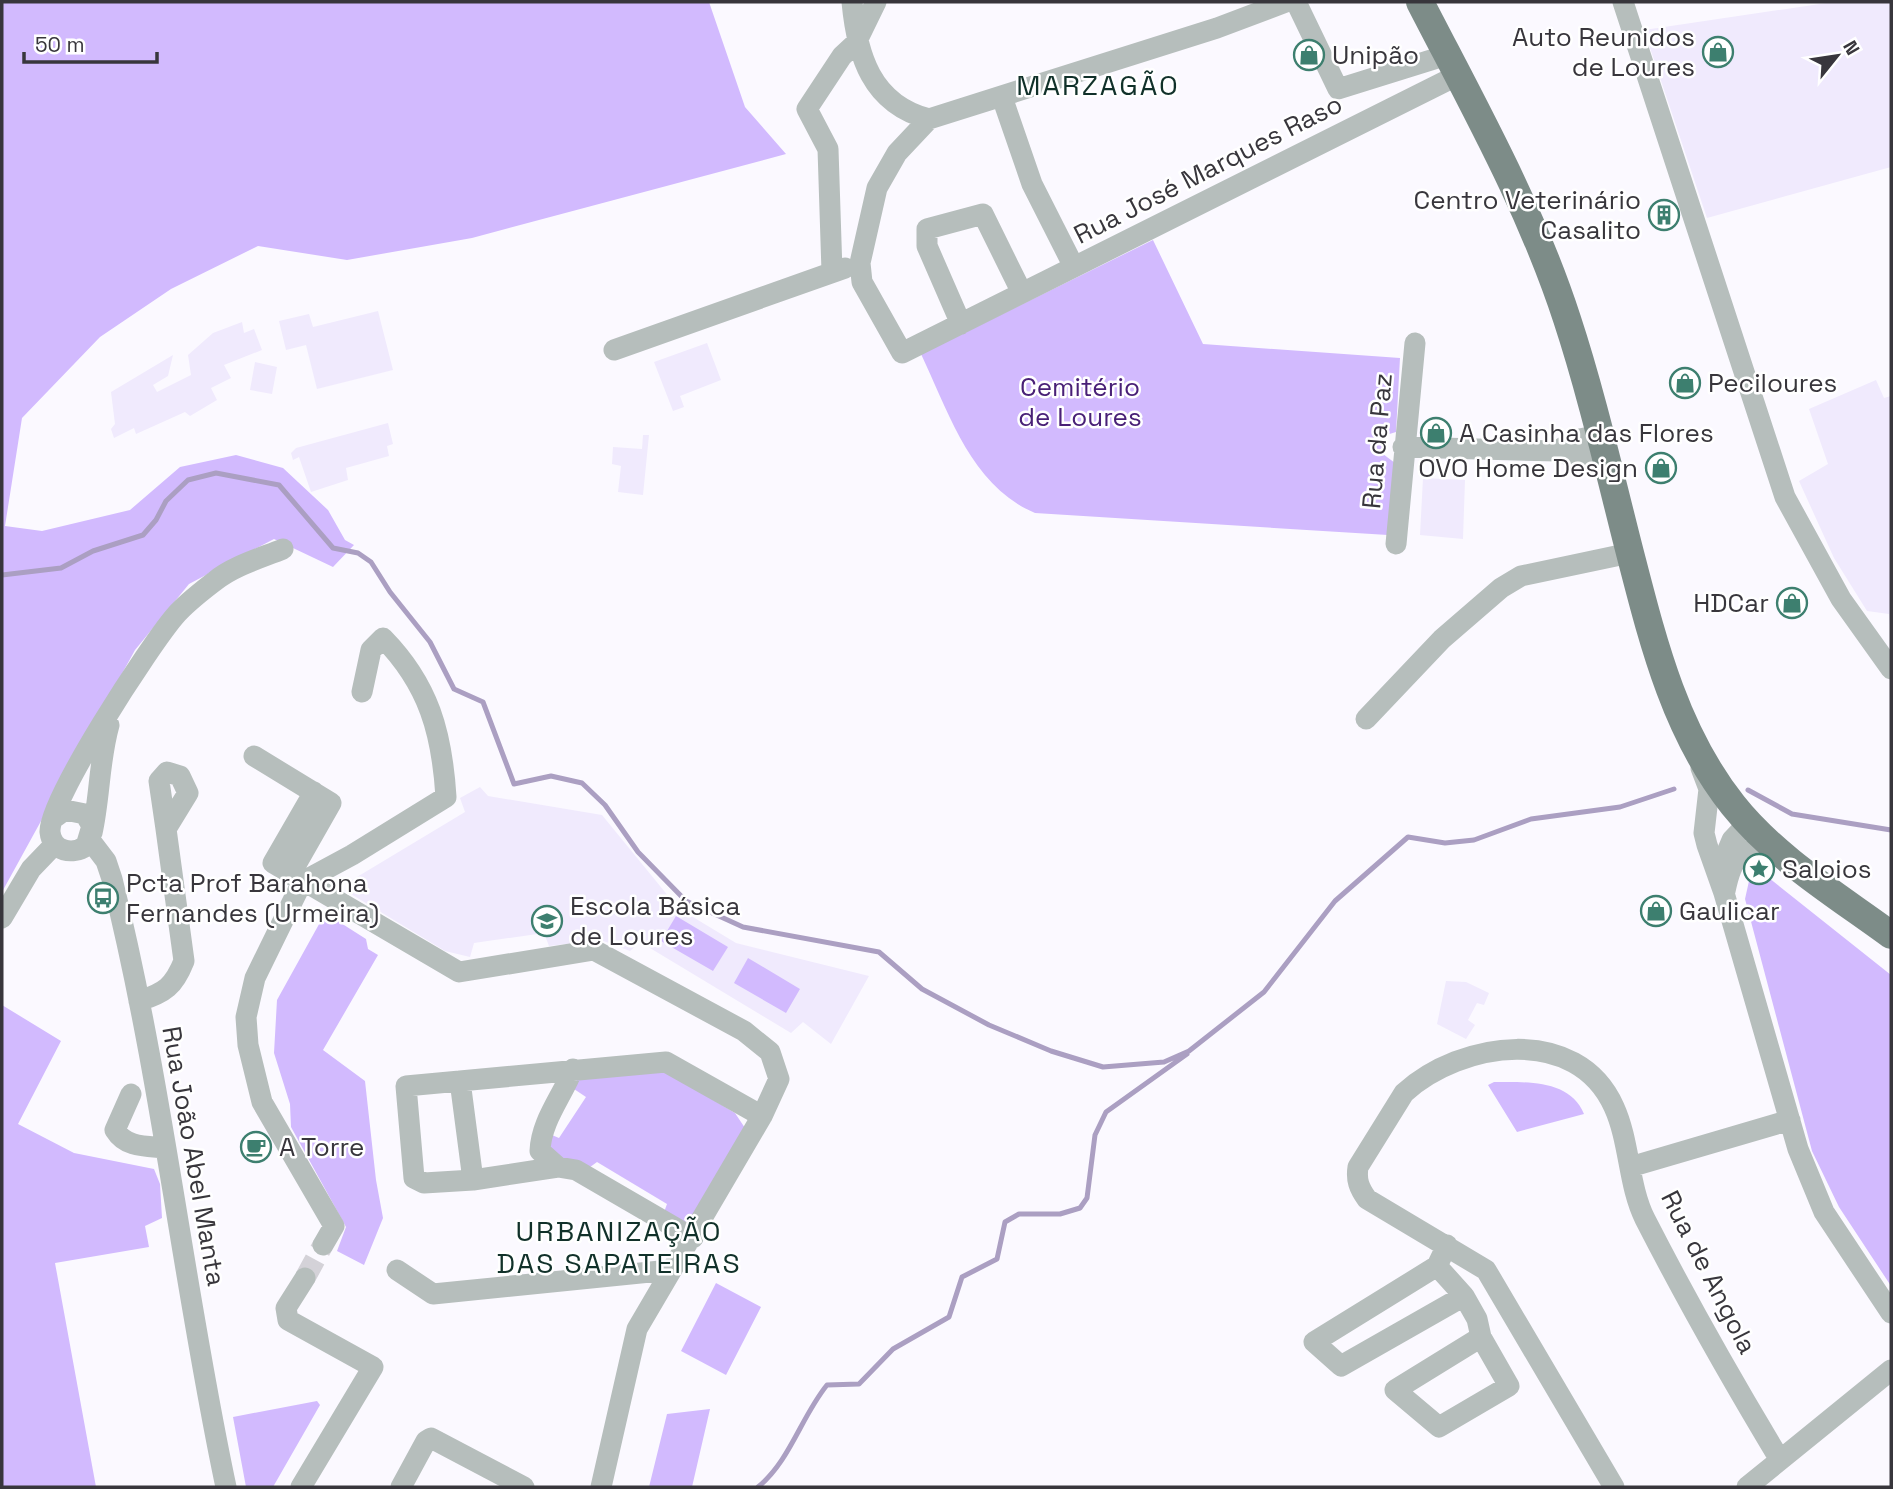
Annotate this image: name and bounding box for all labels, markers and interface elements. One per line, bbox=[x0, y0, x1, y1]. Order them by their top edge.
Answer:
place label: Auto Reunidos de Loures bbox=[1512, 20, 1695, 84]
scale bar bbox=[24, 21, 158, 65]
north arrow bbox=[1802, 21, 1872, 91]
text: 50 m bbox=[35, 31, 85, 58]
shop icon: Auto Reunidos de Loures bbox=[1701, 35, 1735, 69]
text: N bbox=[1837, 36, 1865, 60]
shop icon: Unipão bbox=[1292, 38, 1326, 72]
place label: Unipão bbox=[1332, 38, 1419, 72]
district label: MARZAGÃO bbox=[1016, 67, 1180, 103]
street label: Rua José Marques Raso bbox=[1068, 86, 1348, 252]
place label: Centro Veterinário Casalito bbox=[1413, 183, 1641, 247]
building icon: Centro Veterinário Casalito bbox=[1647, 198, 1681, 232]
shop icon: Peciloures bbox=[1668, 366, 1702, 400]
place label: Peciloures bbox=[1708, 366, 1837, 400]
park label: Cemitério de Loures bbox=[1018, 370, 1142, 434]
street label: Rua da Paz bbox=[1354, 372, 1400, 510]
shop icon: A Casinha das Flores bbox=[1419, 416, 1453, 450]
place label: A Casinha das Flores bbox=[1459, 416, 1714, 450]
place label: OVO Home Design bbox=[1418, 451, 1638, 485]
shop icon: OVO Home Design bbox=[1644, 451, 1678, 485]
place label: HDCar bbox=[1693, 586, 1769, 620]
shop icon: HDCar bbox=[1775, 586, 1809, 620]
place icon: Saloios bbox=[1742, 852, 1776, 886]
place label: Saloios bbox=[1782, 852, 1871, 886]
place label: Pcta Prof Barahona Fernandes (Urmeira) bbox=[126, 866, 379, 930]
bus stop icon: Pcta Prof Barahona Fernandes (Urmeira) bbox=[86, 881, 120, 915]
place label: Escola Básica de Loures bbox=[570, 889, 741, 953]
shop icon: Gaulicar bbox=[1639, 894, 1673, 928]
place label: Gaulicar bbox=[1679, 894, 1780, 928]
school or university icon: Escola Básica de Loures bbox=[530, 904, 564, 938]
street label: Rua João Abel Manta bbox=[154, 1023, 234, 1289]
cafe icon: A Torre bbox=[239, 1130, 273, 1164]
place label: A Torre bbox=[279, 1130, 364, 1164]
street label: Rua de Angola bbox=[1653, 1185, 1765, 1359]
district label: URBANIZAÇÃO DAS SAPATEIRAS bbox=[496, 1213, 742, 1281]

